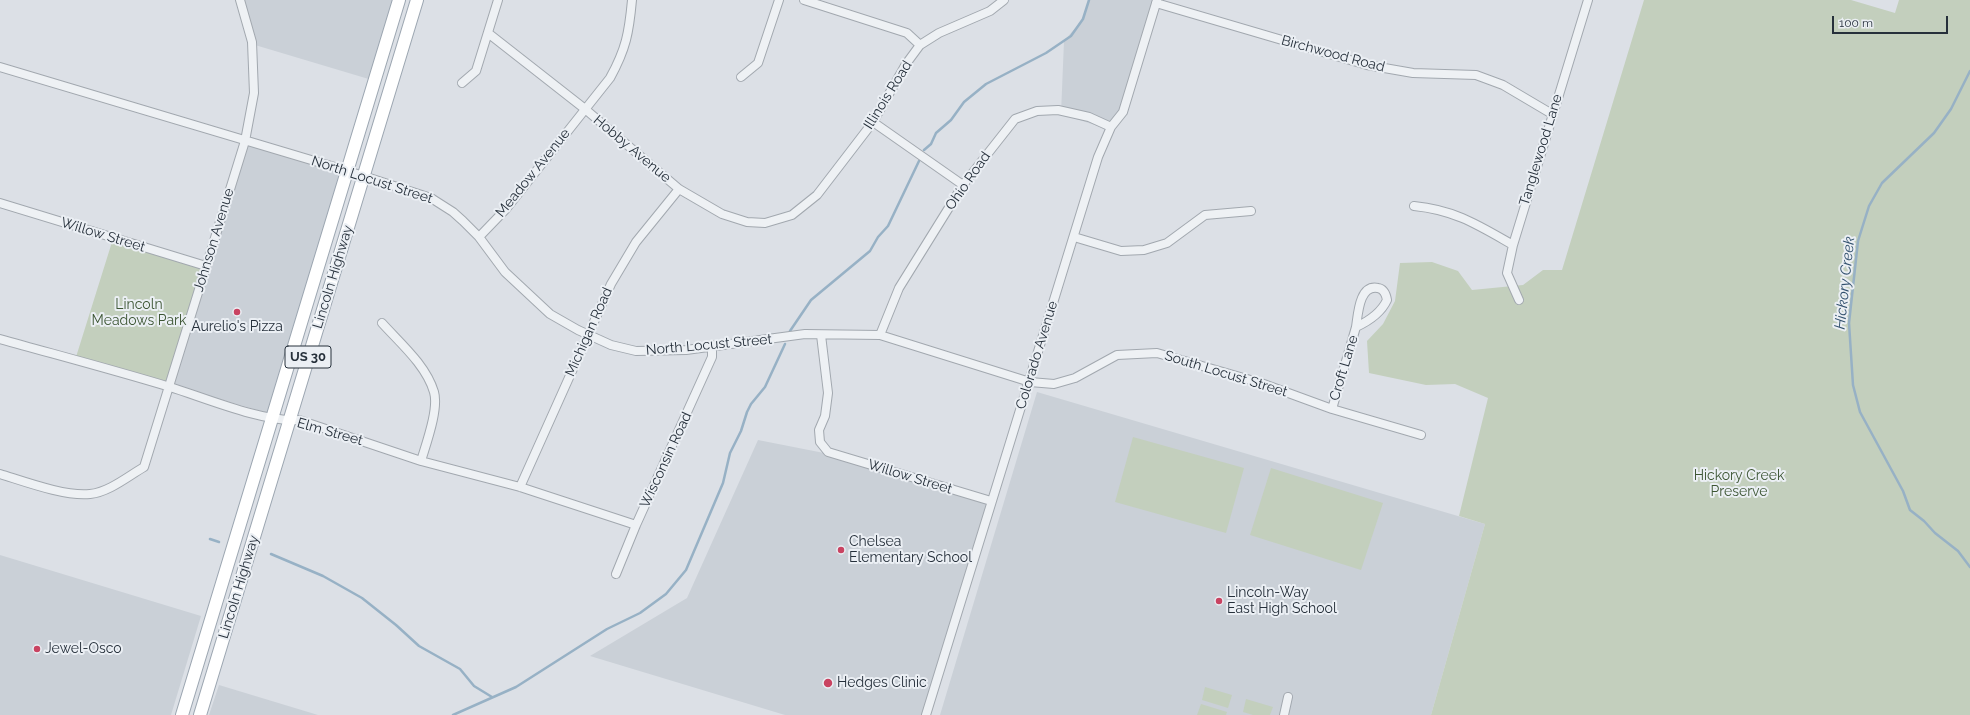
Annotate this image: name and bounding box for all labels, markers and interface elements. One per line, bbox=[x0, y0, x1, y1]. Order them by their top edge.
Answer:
scale bar bbox=[1834, 8, 1950, 34]
text: 100 m bbox=[1839, 16, 1873, 30]
street label: Birchwood Road bbox=[1279, 32, 1387, 76]
street label: Illinois Road bbox=[860, 58, 916, 132]
street label: Tanglewood Lane bbox=[1516, 92, 1566, 208]
street label: Hobby Avenue bbox=[590, 112, 674, 186]
street label: Meadow Avenue bbox=[492, 125, 574, 221]
street label: Ohio Road bbox=[942, 149, 994, 213]
street label: North Locust Street bbox=[309, 152, 435, 208]
street label: Johnson Avenue bbox=[190, 186, 238, 294]
street label: Willow Street bbox=[59, 214, 147, 256]
street label: Lincoln Highway bbox=[309, 223, 357, 331]
water label: Hickory Creek bbox=[1831, 236, 1859, 330]
street label: Michigan Road bbox=[562, 285, 616, 379]
park label: Lincoln Meadows Park bbox=[92, 297, 186, 330]
street label: Colorado Avenue bbox=[1013, 299, 1061, 411]
marker: Aurelio's Pizza bbox=[232, 307, 242, 317]
place label: Aurelio's Pizza bbox=[191, 319, 283, 335]
street label: North Locust Street bbox=[645, 331, 773, 359]
street label: Croft Lane bbox=[1326, 333, 1362, 403]
road number: US 30 bbox=[285, 346, 331, 368]
street label: South Locust Street bbox=[1162, 347, 1290, 401]
street label: Wisconsin Road bbox=[636, 409, 696, 511]
street label: Elm Street bbox=[295, 415, 365, 449]
street label: Willow Street bbox=[866, 456, 954, 498]
park label: Hickory Creek Preserve bbox=[1694, 468, 1784, 500]
street label: Lincoln Highway bbox=[215, 533, 263, 641]
place label: Chelsea Elementary School bbox=[849, 534, 972, 566]
marker: Chelsea Elementary School bbox=[836, 545, 846, 555]
place label: Lincoln-Way East High School bbox=[1227, 585, 1337, 618]
marker: Lincoln-Way East High School bbox=[1214, 596, 1224, 606]
place label: Jewel-Osco bbox=[45, 641, 122, 657]
marker: Jewel-Osco bbox=[32, 644, 42, 654]
place label: Hedges Clinic bbox=[837, 675, 927, 691]
marker: Hedges Clinic bbox=[822, 677, 834, 689]

